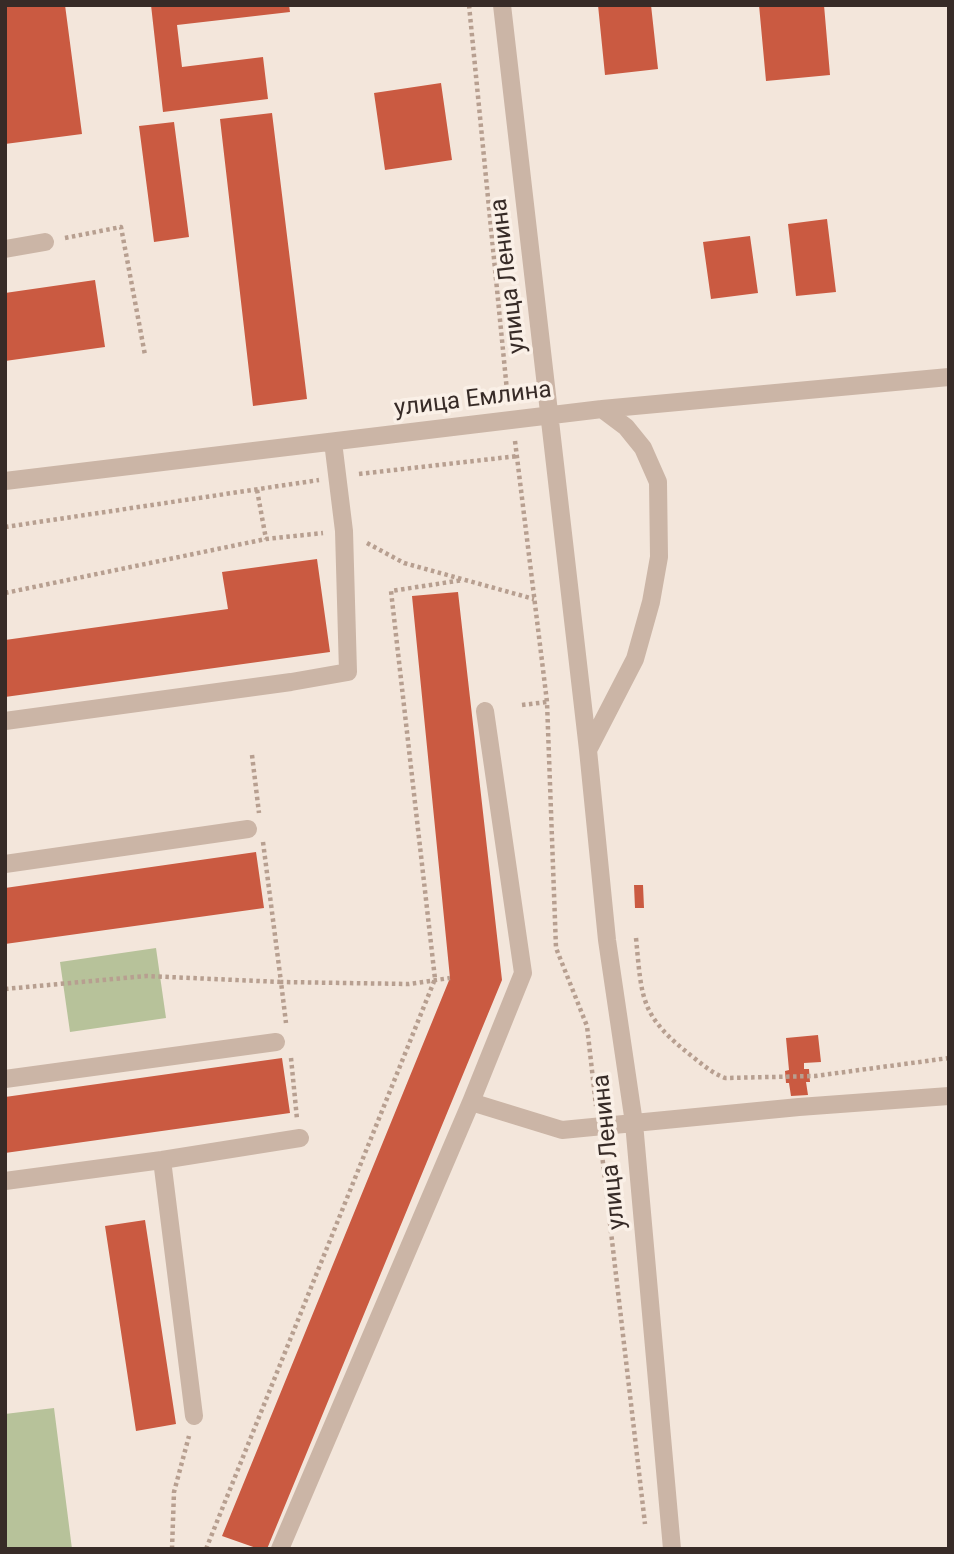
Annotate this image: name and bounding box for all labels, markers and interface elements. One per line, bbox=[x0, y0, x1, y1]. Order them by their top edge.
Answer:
street label: улица Ленина bbox=[485, 197, 533, 355]
street label: улица Емлина bbox=[393, 376, 553, 424]
street label: улица Ленина bbox=[588, 1073, 632, 1231]

